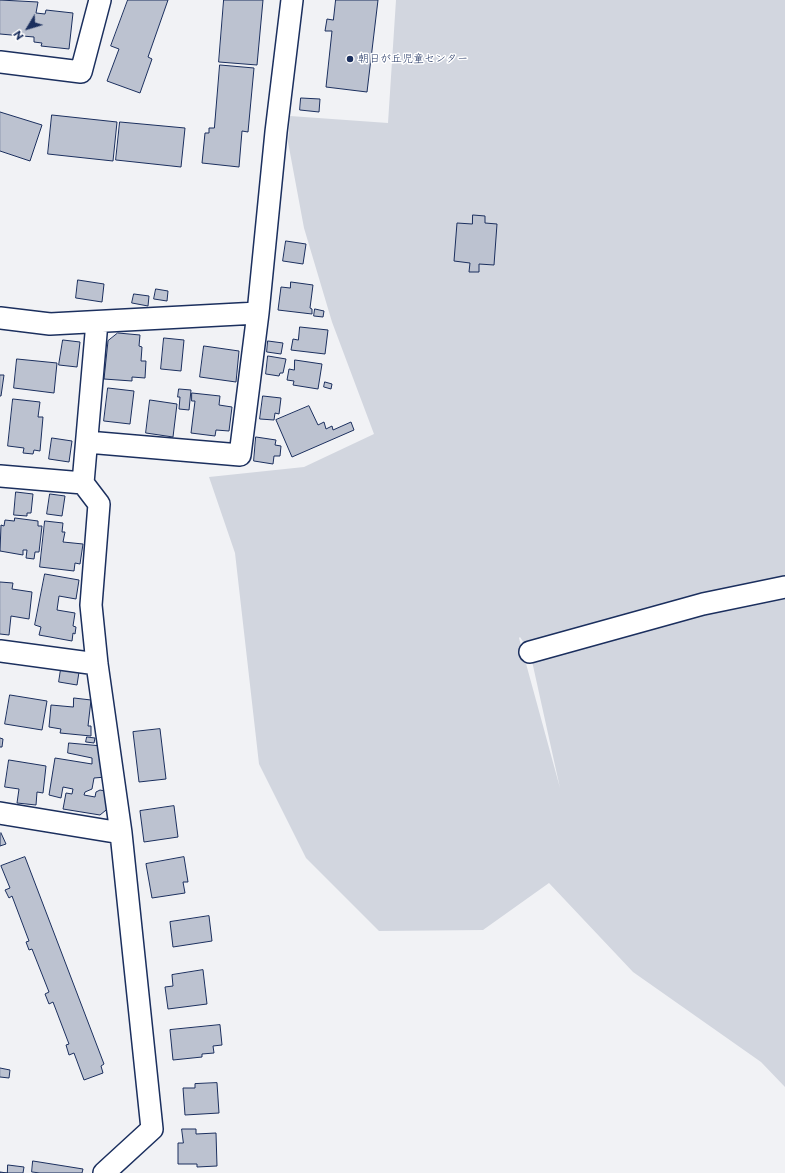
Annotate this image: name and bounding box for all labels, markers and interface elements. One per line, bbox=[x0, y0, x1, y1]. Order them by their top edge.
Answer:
north arrow bbox=[8, 8, 48, 48]
text: N bbox=[9, 27, 28, 44]
place label: 朝日が丘児童センター bbox=[358, 52, 468, 66]
marker: 朝日が丘児童センター bbox=[345, 54, 355, 64]

